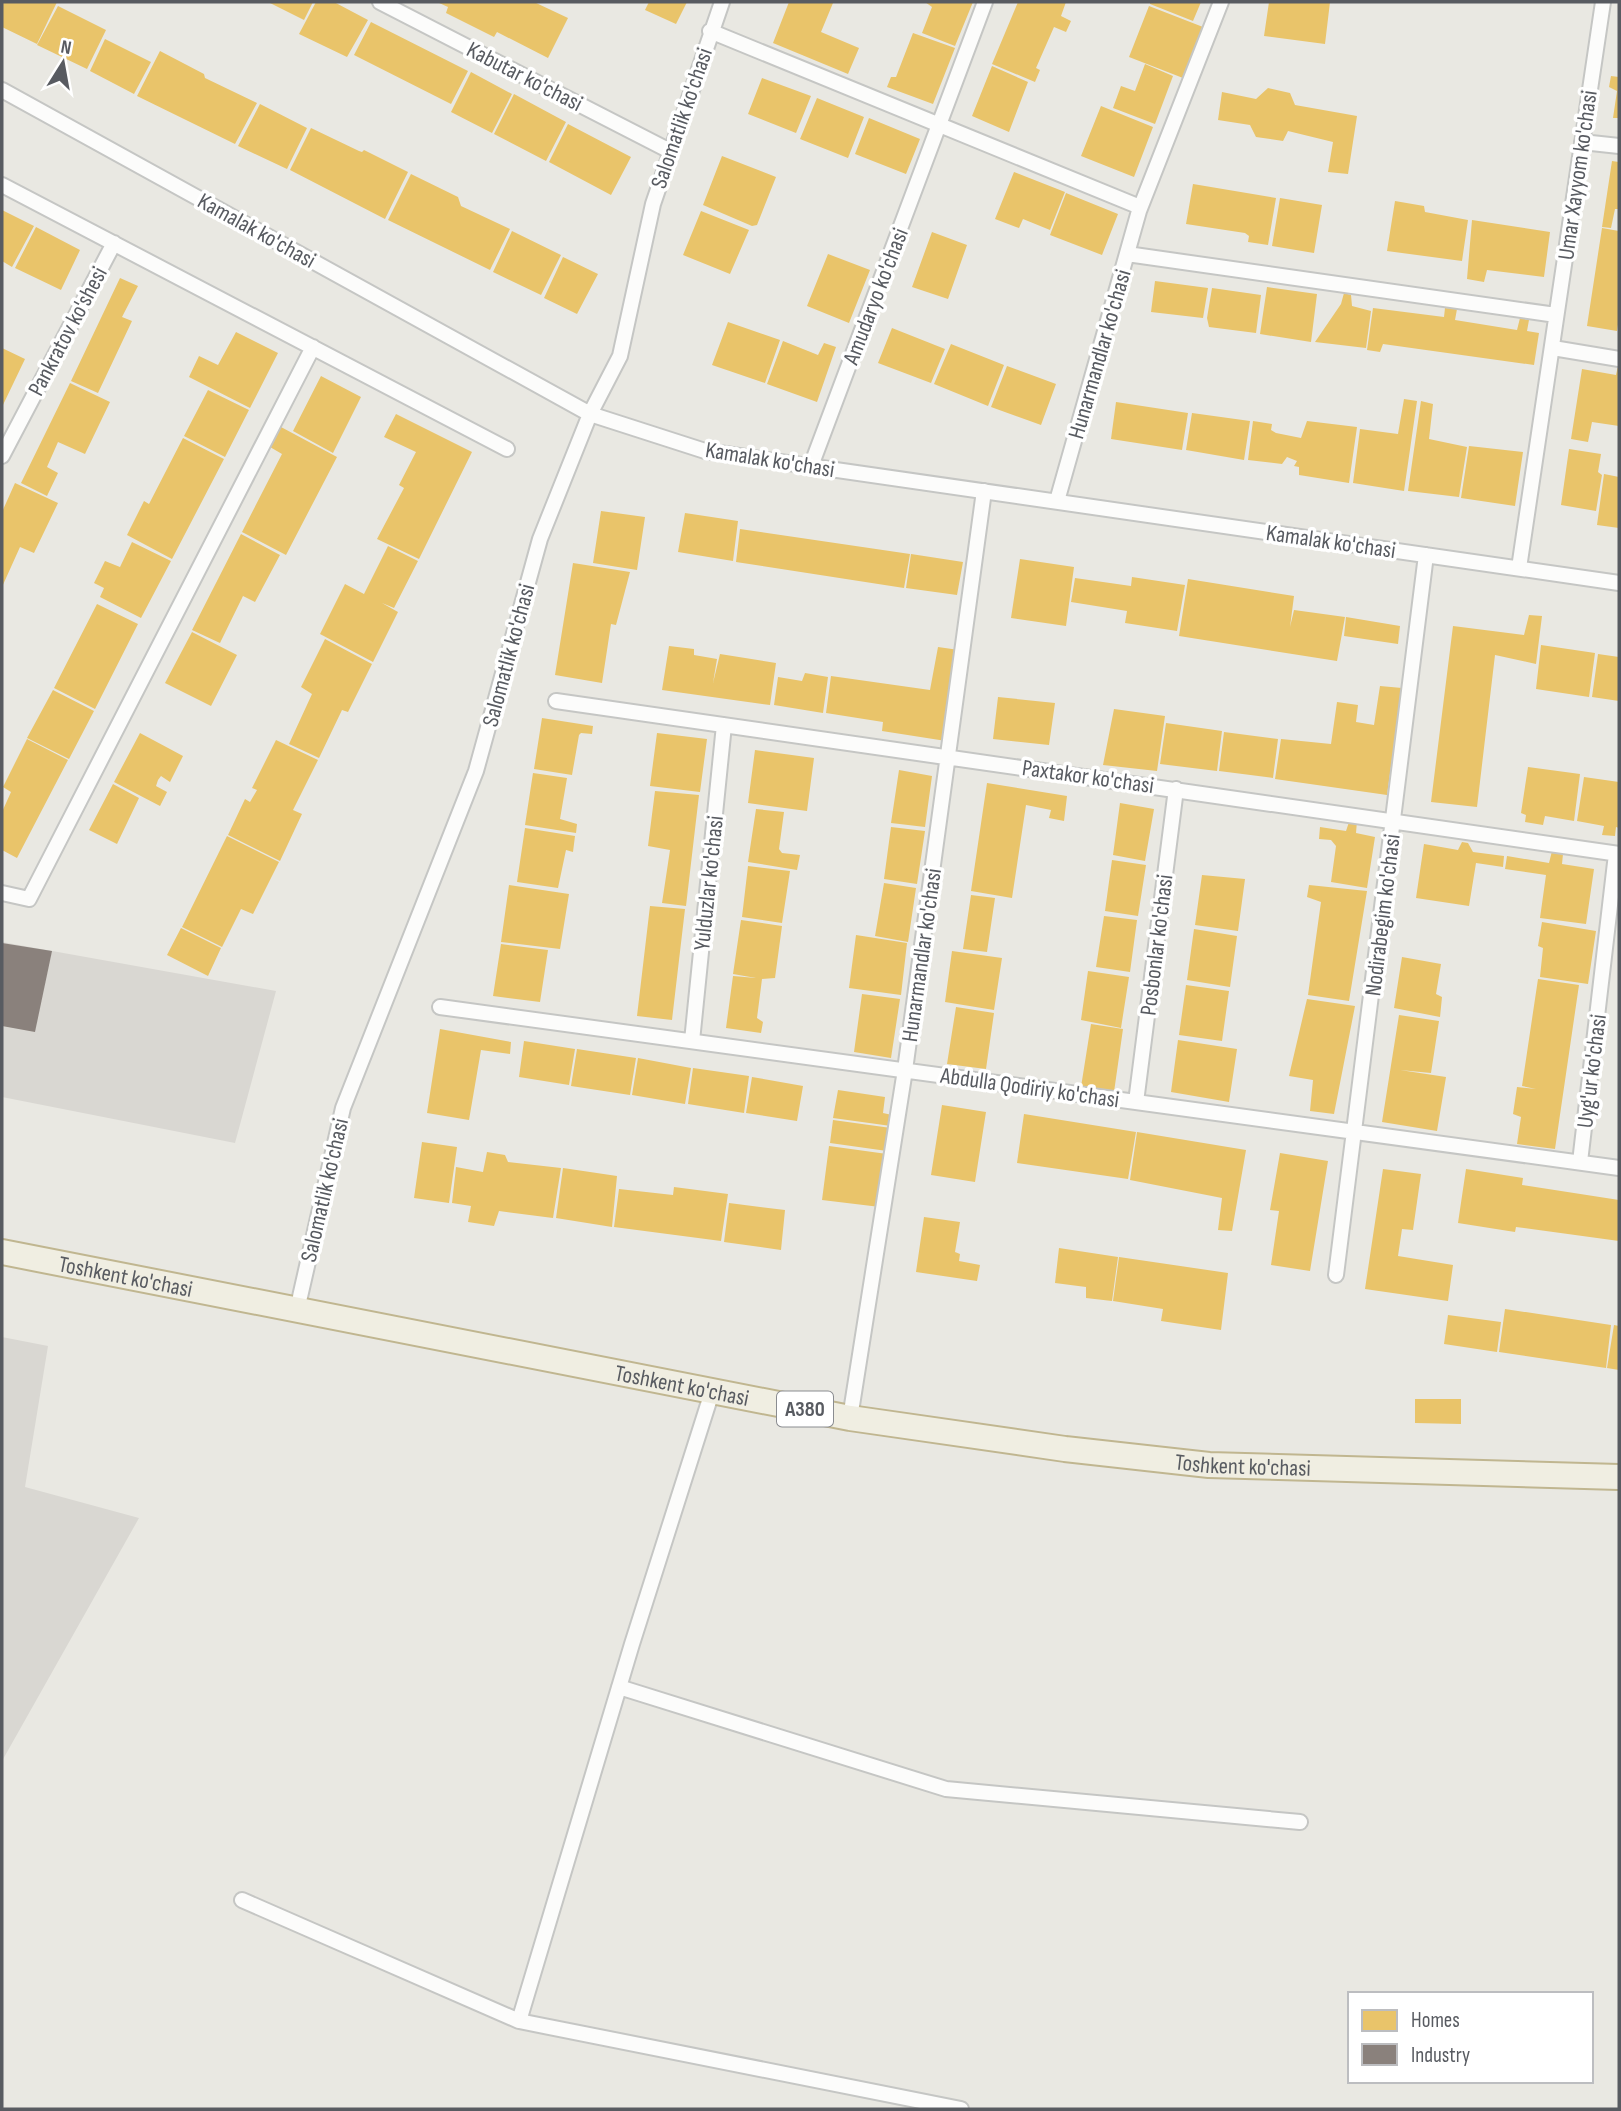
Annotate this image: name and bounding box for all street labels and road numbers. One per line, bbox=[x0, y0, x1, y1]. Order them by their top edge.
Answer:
street label: Kabutar ko'chasi bbox=[462, 36, 587, 118]
street label: Salomatlik ko'chasi bbox=[645, 44, 719, 192]
street label: Umar Xayyom ko'chasi bbox=[1552, 89, 1604, 262]
street label: Kamalak ko'chasi bbox=[193, 187, 320, 275]
street label: Amudaryo ko'chasi bbox=[837, 224, 915, 369]
street label: Pankratov ko'shesi bbox=[22, 262, 114, 401]
street label: Hunarmandlar ko'chasi bbox=[1062, 266, 1138, 442]
street label: Kamalak ko'chasi bbox=[703, 436, 836, 484]
street label: Kamalak ko'chasi bbox=[1264, 519, 1397, 565]
street label: Salomatlik ko'chasi bbox=[476, 581, 541, 730]
street label: Paxtakor ko'chasi bbox=[1020, 754, 1156, 800]
street label: Yulduzlar ko'chasi bbox=[688, 814, 730, 952]
street label: Nodirabegim ko'chasi bbox=[1359, 833, 1407, 998]
street label: Hunarmandlar ko'chasi bbox=[896, 867, 948, 1044]
street label: Posbonlar ko'chasi bbox=[1134, 873, 1180, 1017]
street label: Uyg'ur ko'chasi bbox=[1571, 1013, 1613, 1130]
street label: Abdulla Qodiriy ko'chasi bbox=[938, 1061, 1121, 1114]
street label: Salomatlik ko'chasi bbox=[295, 1116, 355, 1265]
street label: Toshkent ko'chasi bbox=[56, 1250, 195, 1304]
street label: Toshkent ko'chasi bbox=[613, 1359, 751, 1413]
road number: A380 bbox=[777, 1392, 833, 1426]
street label: Toshkent ko'chasi bbox=[1173, 1448, 1311, 1483]

